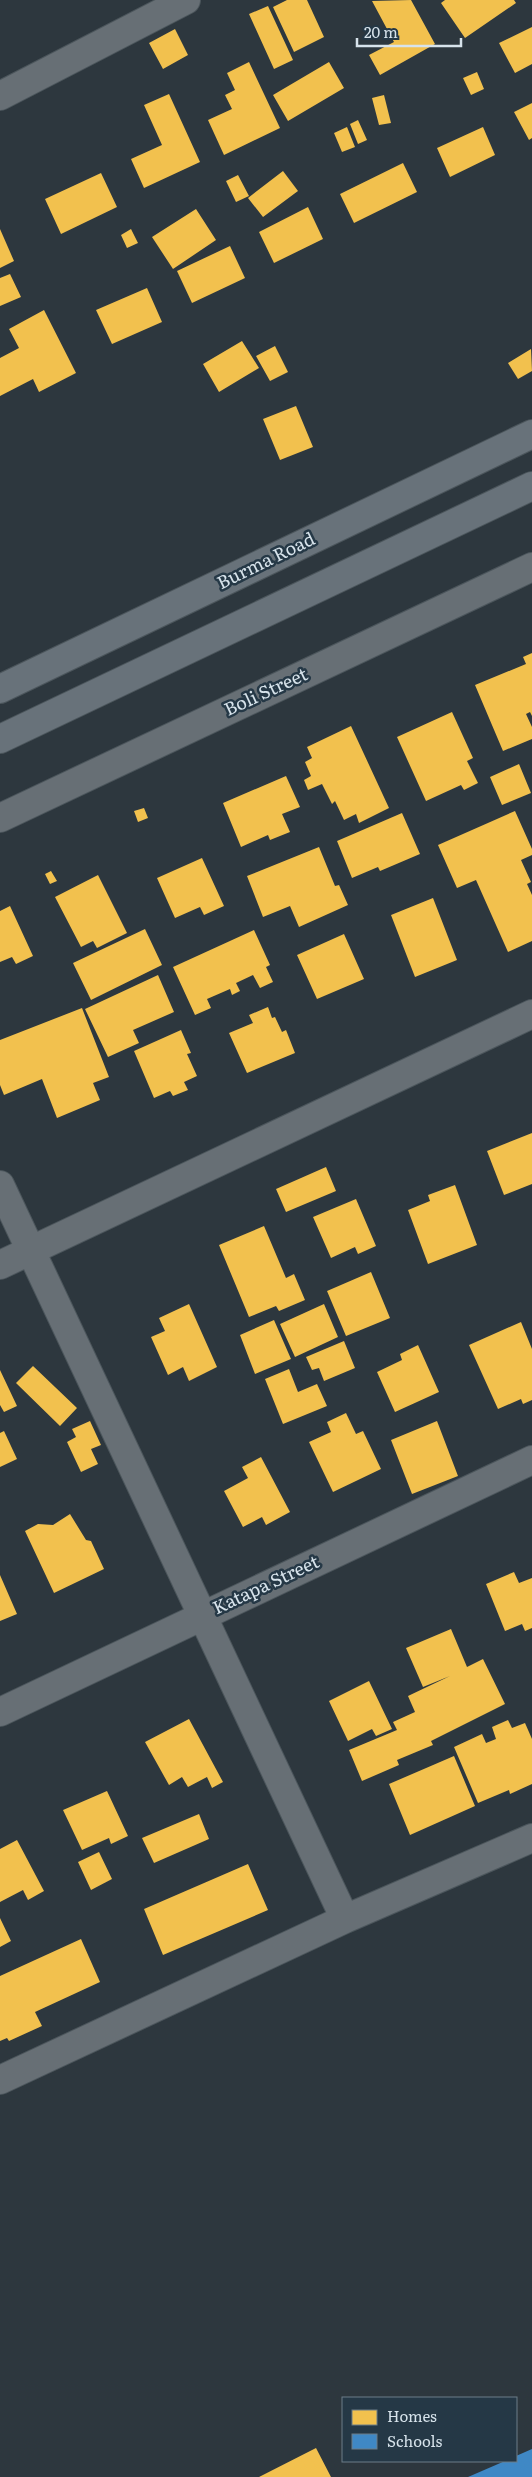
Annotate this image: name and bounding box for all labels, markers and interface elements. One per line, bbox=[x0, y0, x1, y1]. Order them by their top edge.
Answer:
scale bar bbox=[357, 15, 461, 47]
text: 20 m bbox=[364, 20, 398, 43]
street label: Burma Road bbox=[212, 524, 319, 595]
street label: Boli Street bbox=[219, 659, 312, 722]
street label: Katapa Street bbox=[208, 1547, 324, 1620]
legend bbox=[342, 2397, 517, 2462]
text: Homes bbox=[387, 2404, 437, 2427]
text: Schools bbox=[387, 2429, 443, 2452]

